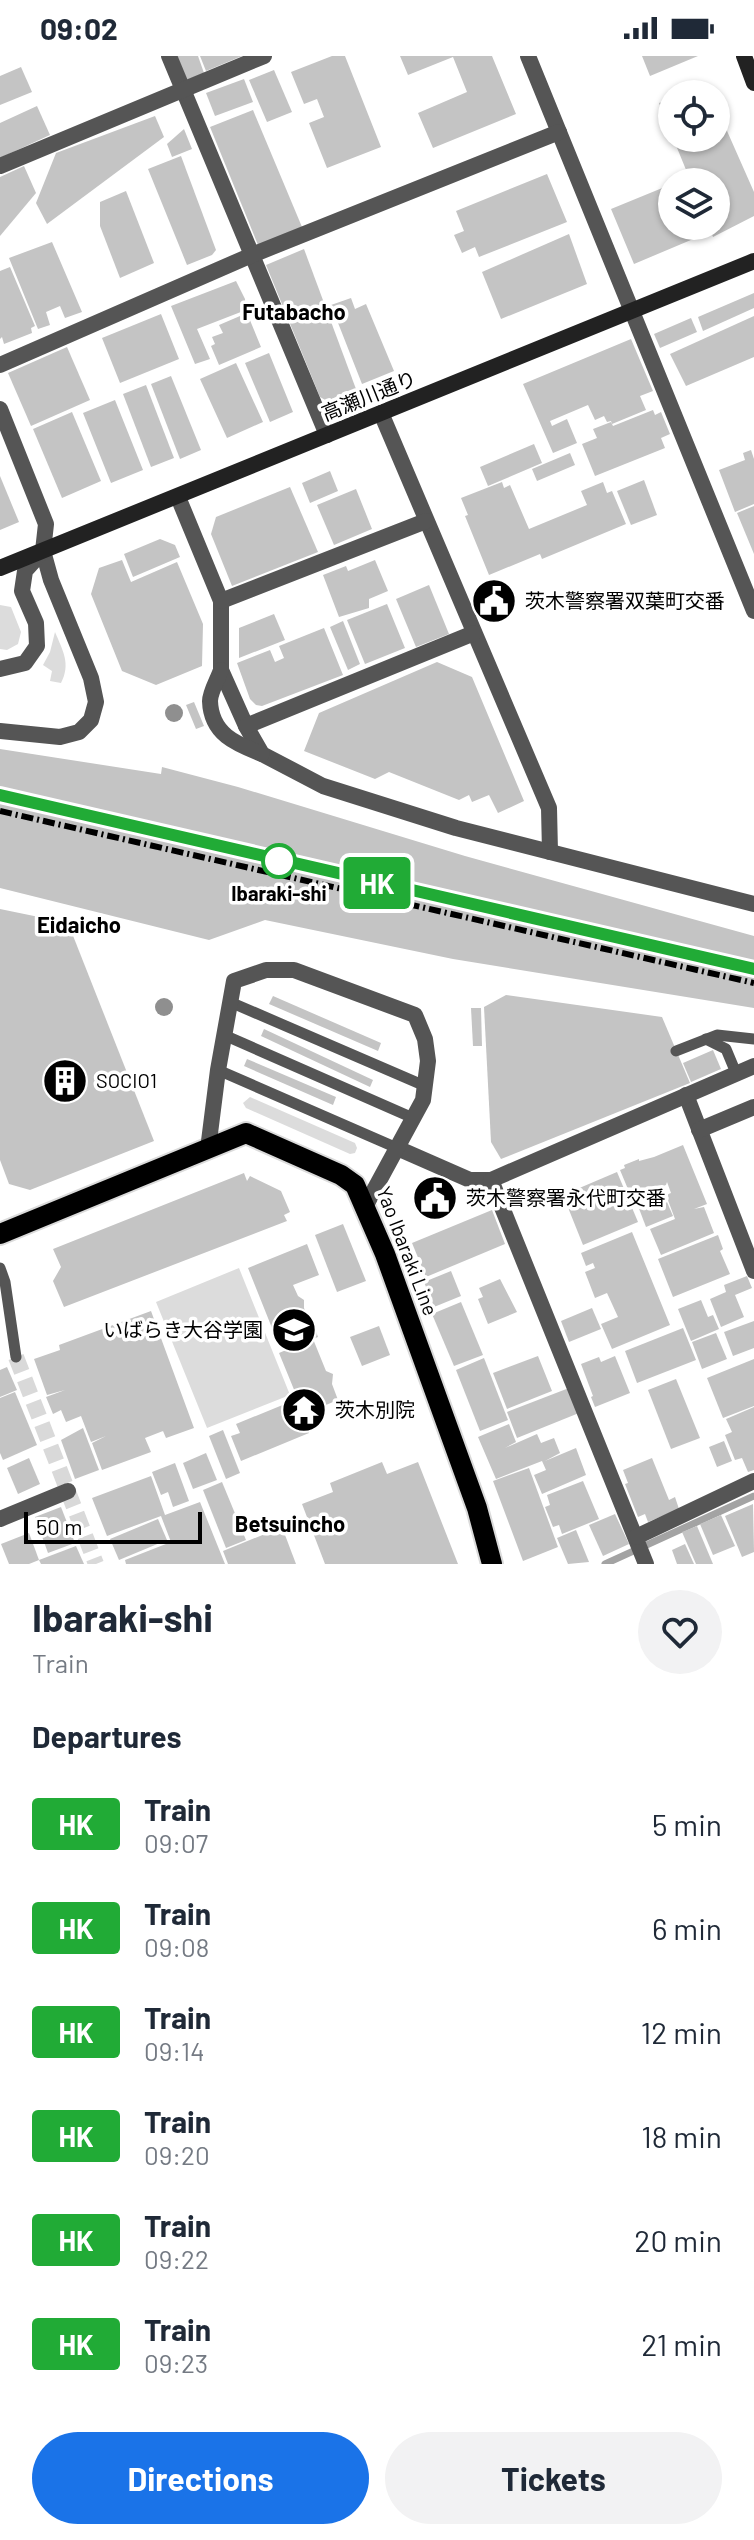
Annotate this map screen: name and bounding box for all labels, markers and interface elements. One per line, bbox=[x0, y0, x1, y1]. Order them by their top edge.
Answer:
text: 09:02 bbox=[40, 10, 118, 46]
map controls bbox=[658, 80, 730, 240]
button: locate bbox=[658, 80, 730, 152]
button: layers bbox=[658, 168, 730, 240]
district label: Futabacho bbox=[242, 298, 346, 324]
street label: 高瀬川通り bbox=[318, 365, 419, 425]
public building icon: 茨木警察署双葉町交番 bbox=[470, 577, 518, 625]
place label: 茨木警察署双葉町交番 bbox=[525, 588, 725, 612]
marker: Ibaraki-shi bbox=[262, 844, 296, 878]
line badge: HK bbox=[341, 857, 413, 909]
text: HK bbox=[359, 866, 395, 900]
place label: Ibaraki-shi bbox=[231, 881, 327, 905]
district label: Eidaicho bbox=[37, 911, 121, 937]
building icon: SOCIO1 bbox=[41, 1057, 89, 1105]
place label: SOCIO1 bbox=[96, 1068, 157, 1092]
public building icon: 茨木警察署永代町交番 bbox=[411, 1174, 459, 1222]
street label: Yao Ibaraki Line bbox=[372, 1183, 444, 1319]
place label: 茨木警察署永代町交番 bbox=[466, 1185, 666, 1209]
school or university icon: いばらき大谷学園 bbox=[270, 1306, 318, 1354]
place label: いばらき大谷学園 bbox=[103, 1317, 263, 1341]
temple icon: 茨木別院 bbox=[280, 1386, 328, 1434]
place label: 茨木別院 bbox=[335, 1397, 415, 1421]
scale bar bbox=[24, 1508, 202, 1544]
district label: Betsuincho bbox=[235, 1510, 345, 1536]
text: 50 m bbox=[36, 1513, 82, 1539]
button: heart bbox=[638, 1590, 722, 1674]
text: Ibaraki-shi bbox=[32, 1594, 213, 1640]
text: Train bbox=[32, 1647, 89, 1678]
text: Departures bbox=[32, 1718, 182, 1754]
text: Train bbox=[144, 1791, 211, 1827]
text: 5 min bbox=[652, 1806, 722, 1842]
text: HK bbox=[58, 1807, 94, 1841]
text: 09:07 bbox=[144, 1827, 208, 1858]
text: Train bbox=[144, 1895, 211, 1931]
text: 6 min bbox=[652, 1910, 722, 1946]
text: HK bbox=[58, 1911, 94, 1945]
text: 09:08 bbox=[144, 1931, 209, 1962]
text: Train bbox=[144, 1999, 211, 2035]
text: 12 min bbox=[641, 2014, 722, 2050]
text: HK bbox=[58, 2015, 94, 2049]
text: 09:14 bbox=[144, 2035, 204, 2066]
text: Train bbox=[144, 2103, 211, 2139]
text: 18 min bbox=[641, 2118, 722, 2154]
text: HK bbox=[58, 2119, 94, 2153]
text: 09:20 bbox=[144, 2139, 210, 2170]
text: Train bbox=[144, 2207, 211, 2243]
text: 20 min bbox=[634, 2222, 722, 2258]
text: HK bbox=[58, 2223, 94, 2257]
text: 09:22 bbox=[144, 2243, 209, 2274]
text: Train bbox=[144, 2311, 211, 2347]
text: 21 min bbox=[641, 2326, 722, 2362]
text: HK bbox=[58, 2327, 94, 2361]
text: 09:23 bbox=[144, 2347, 208, 2378]
button: Directions bbox=[32, 2432, 369, 2524]
button: Tickets bbox=[385, 2432, 722, 2524]

